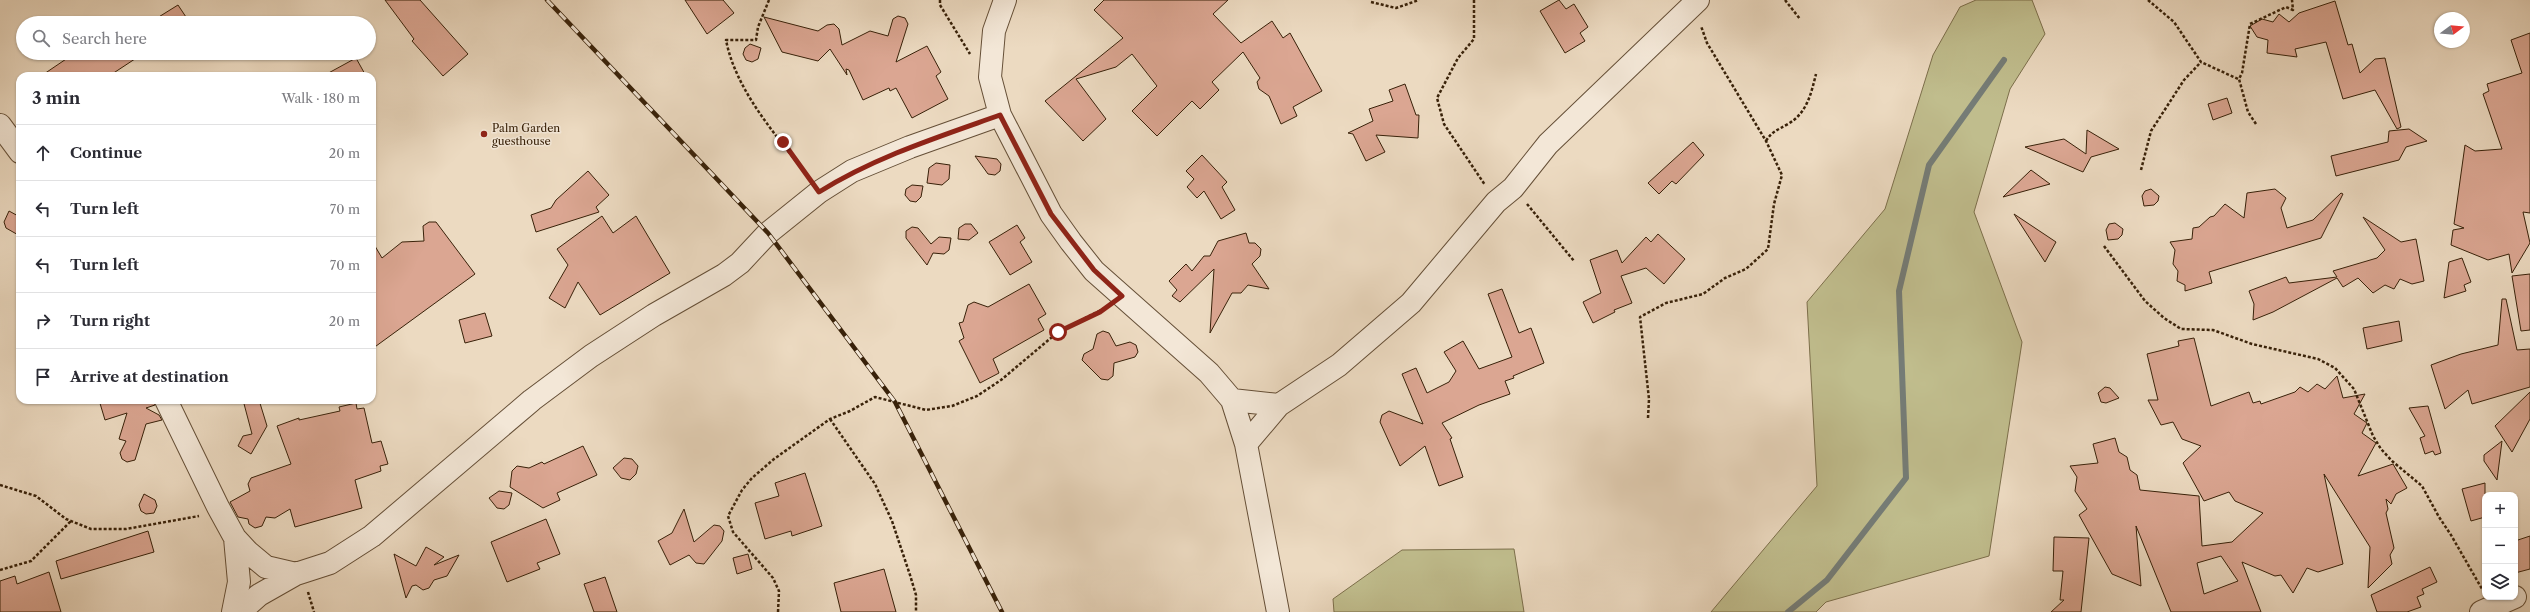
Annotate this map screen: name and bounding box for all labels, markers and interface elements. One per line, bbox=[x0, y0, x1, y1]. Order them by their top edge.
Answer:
north arrow bbox=[2434, 12, 2470, 48]
search box bbox=[16, 16, 376, 60]
icon: search bbox=[30, 27, 52, 49]
text: Search here bbox=[62, 29, 147, 48]
text: 3 min bbox=[32, 88, 81, 108]
text: Walk · 180 m bbox=[281, 90, 360, 106]
place label: Palm Garden guesthouse bbox=[492, 121, 560, 148]
marker: Palm Garden guesthouse bbox=[479, 129, 489, 139]
route end bbox=[774, 133, 792, 151]
icon: ahead bbox=[32, 142, 54, 164]
text: Continue bbox=[70, 143, 142, 162]
text: 20 m bbox=[329, 145, 360, 161]
icon: left bbox=[32, 198, 54, 220]
text: Turn left bbox=[70, 199, 139, 218]
text: 70 m bbox=[330, 201, 360, 217]
icon: left bbox=[32, 254, 54, 276]
text: Turn left bbox=[70, 255, 139, 274]
text: 70 m bbox=[330, 257, 360, 273]
icon: right bbox=[32, 310, 54, 332]
text: Turn right bbox=[70, 311, 150, 330]
text: 20 m bbox=[329, 313, 360, 329]
route start bbox=[1049, 323, 1067, 341]
icon: arrive bbox=[32, 366, 54, 388]
text: Arrive at destination bbox=[70, 367, 229, 386]
map controls bbox=[2482, 492, 2518, 600]
button: + bbox=[2482, 492, 2518, 528]
button: − bbox=[2482, 528, 2518, 564]
button: layers bbox=[2482, 564, 2518, 600]

